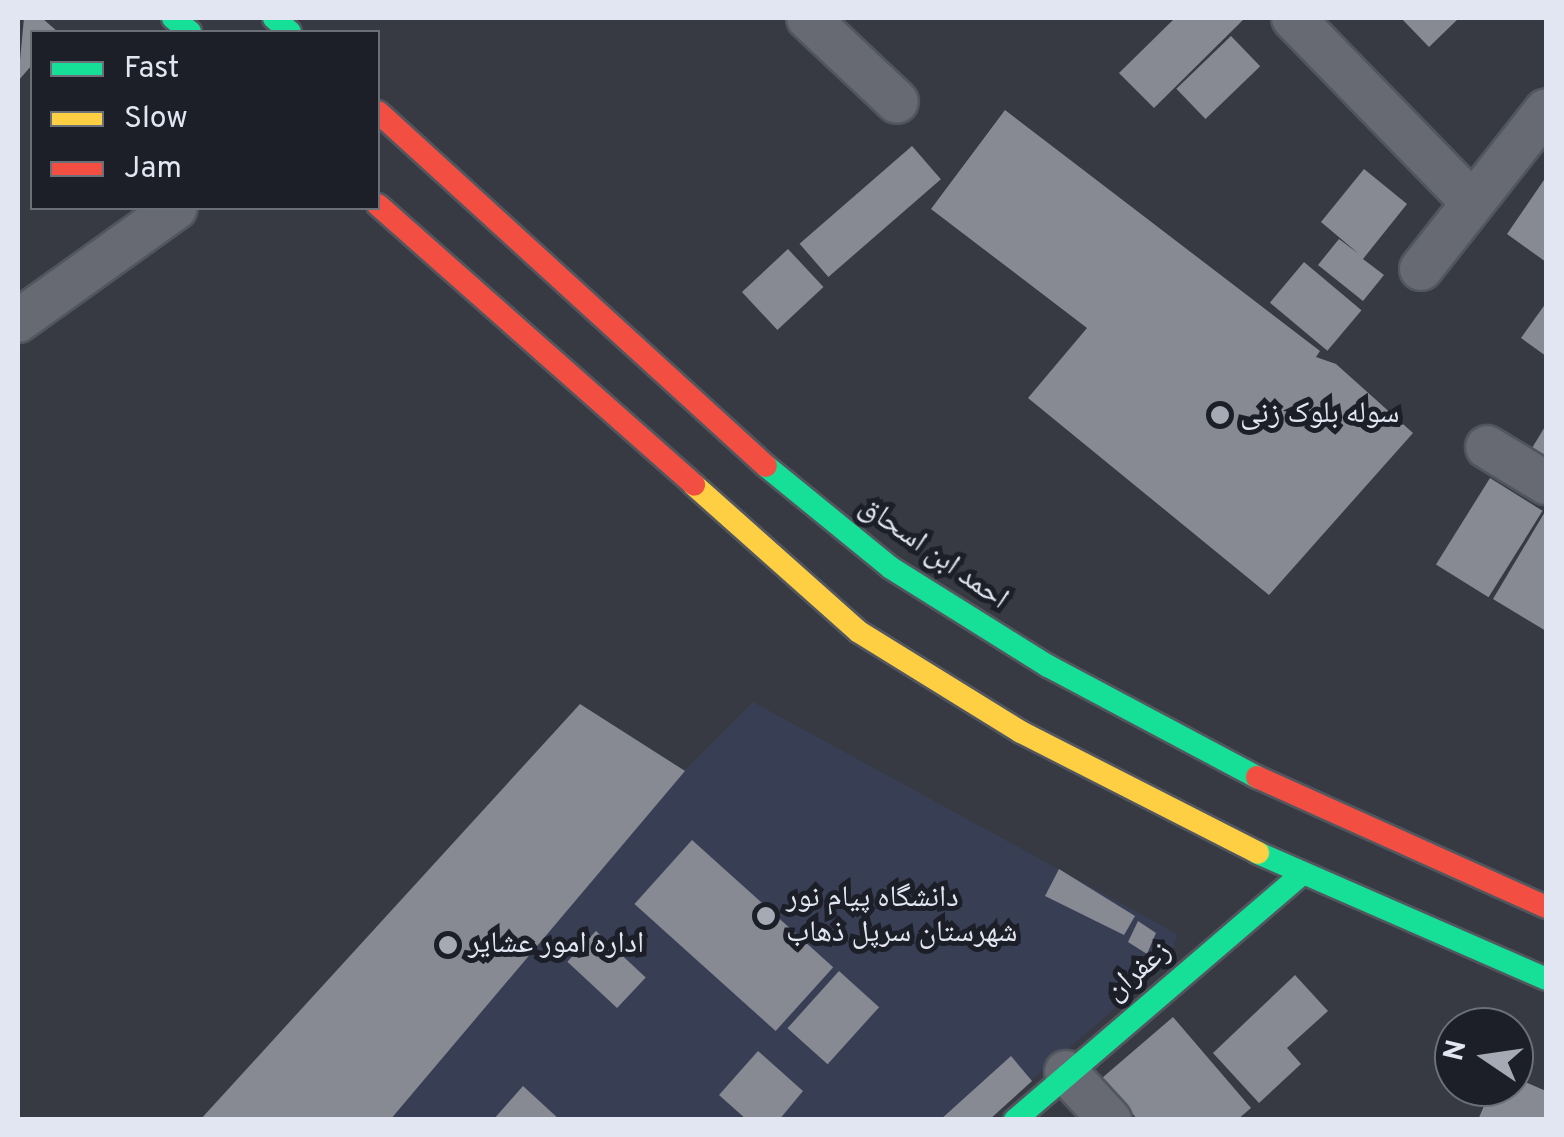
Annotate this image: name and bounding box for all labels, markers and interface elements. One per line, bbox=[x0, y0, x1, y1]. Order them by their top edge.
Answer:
legend bbox=[30, 30, 380, 210]
text: Fast bbox=[124, 51, 179, 88]
text: Slow bbox=[124, 101, 188, 138]
text: Jam bbox=[124, 151, 182, 188]
place label: سوله بلوک زنی bbox=[1240, 397, 1400, 433]
marker: سوله بلوک زنی bbox=[1209, 404, 1231, 426]
street label: احمد ابن اسحاق bbox=[852, 489, 1014, 619]
place label: دانشگاه پیام نور شهرستان سرپل ذهاب bbox=[786, 881, 1017, 952]
marker: دانشگاه پیام نور شهرستان سرپل ذهاب bbox=[755, 905, 777, 927]
place label: اداره امور عشایر bbox=[468, 927, 644, 963]
marker: اداره امور عشایر bbox=[437, 934, 459, 956]
street label: زعفران bbox=[1099, 934, 1179, 1010]
north arrow bbox=[1434, 1007, 1534, 1107]
text: N bbox=[1437, 1037, 1477, 1065]

